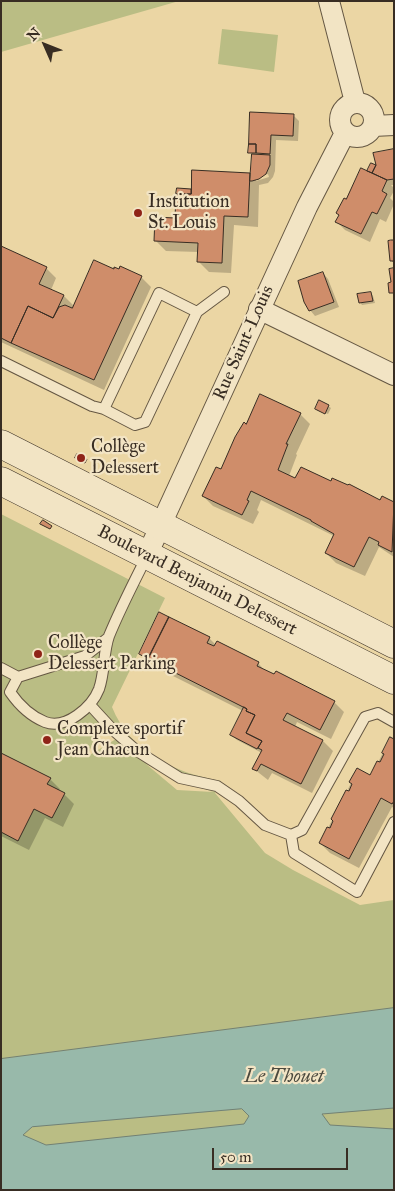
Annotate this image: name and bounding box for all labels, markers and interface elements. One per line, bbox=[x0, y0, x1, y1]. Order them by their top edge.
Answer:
north arrow bbox=[20, 20, 70, 70]
text: N bbox=[24, 24, 44, 44]
place label: Institution St. Louis bbox=[148, 192, 229, 234]
marker: Institution St. Louis bbox=[132, 207, 144, 219]
street label: Rue Saint-Louis bbox=[209, 282, 279, 404]
place label: Collège Delessert bbox=[91, 437, 159, 479]
marker: Collège Delessert bbox=[75, 452, 87, 464]
street label: Boulevard Benjamin Delessert bbox=[94, 521, 300, 641]
place label: Collège Delessert Parking bbox=[48, 633, 175, 676]
marker: Collège Delessert Parking bbox=[32, 648, 44, 660]
place label: Complexe sportif Jean Chacun bbox=[57, 719, 183, 762]
marker: Complexe sportif Jean Chacun bbox=[41, 734, 53, 746]
water label: Le Thouet bbox=[244, 1066, 324, 1088]
scale bar bbox=[215, 1138, 351, 1170]
text: 50 m bbox=[220, 1148, 252, 1166]

